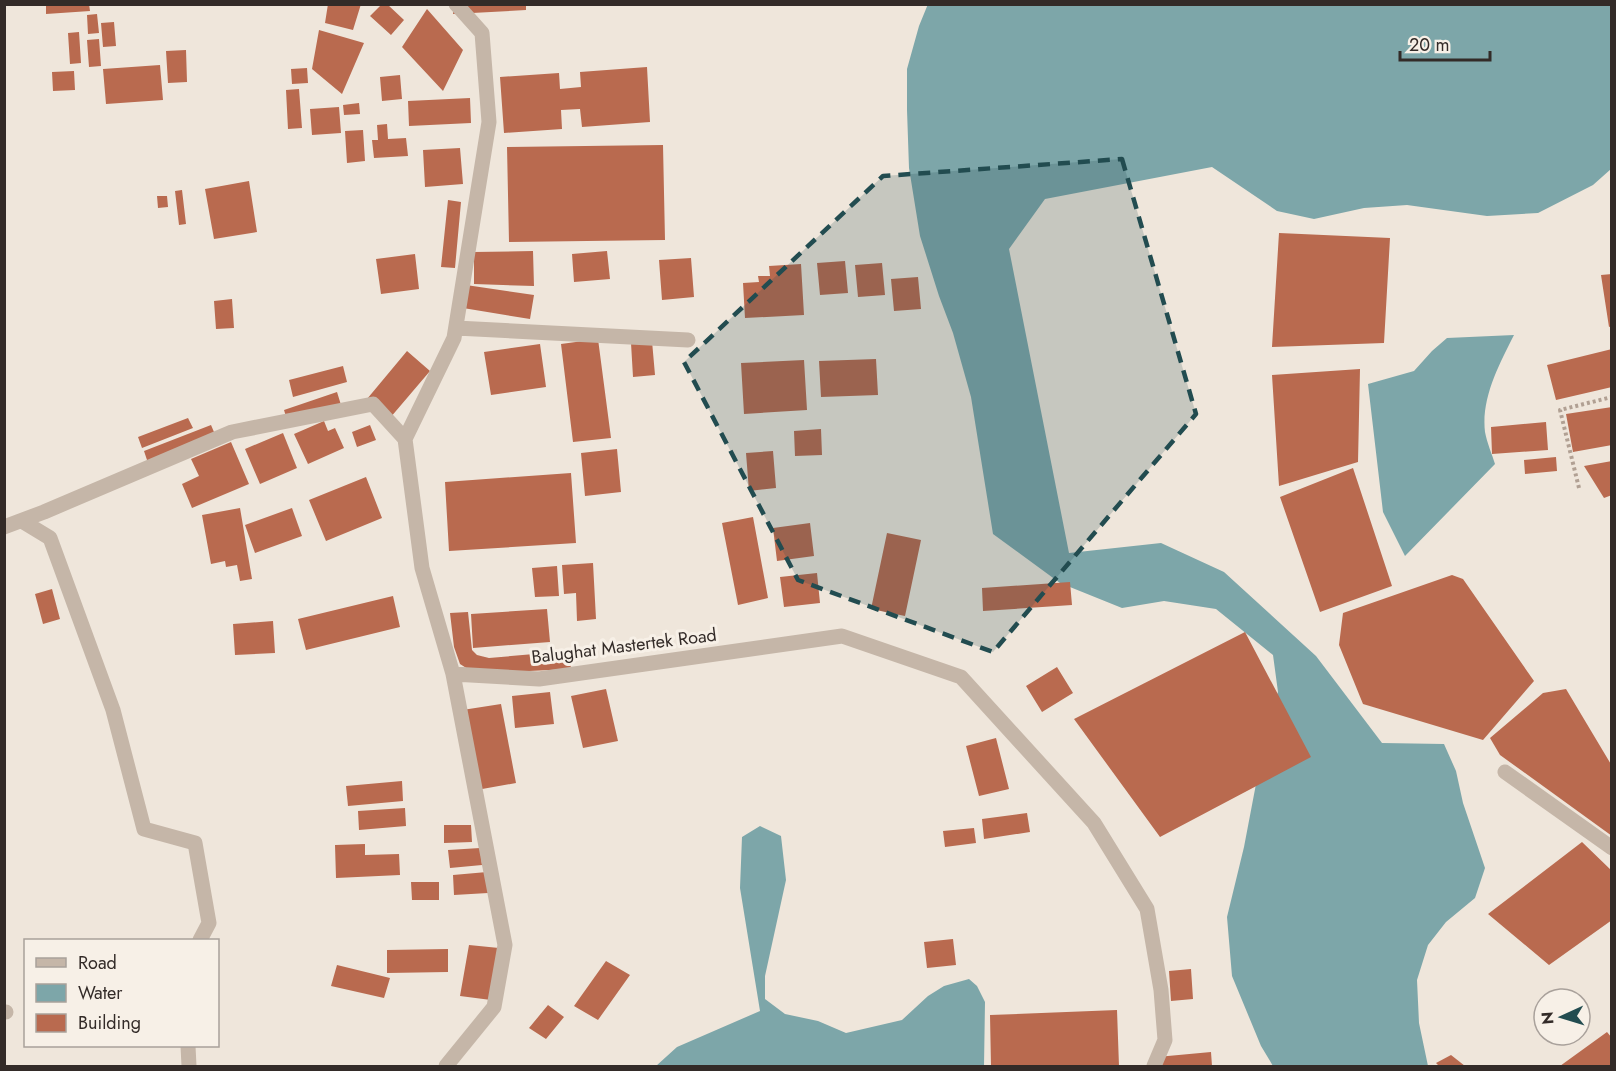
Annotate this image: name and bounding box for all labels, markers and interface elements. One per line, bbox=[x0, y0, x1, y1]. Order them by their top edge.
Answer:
scale bar bbox=[1400, 24, 1490, 62]
text: 20 m bbox=[1409, 32, 1449, 58]
street label: Balughat Mastertek Road bbox=[530, 622, 718, 670]
legend bbox=[24, 939, 219, 1047]
text: Road bbox=[78, 950, 117, 976]
text: Water bbox=[78, 980, 123, 1006]
north arrow bbox=[1532, 987, 1592, 1047]
text: Building bbox=[78, 1010, 141, 1036]
text: N bbox=[1536, 1011, 1559, 1025]

